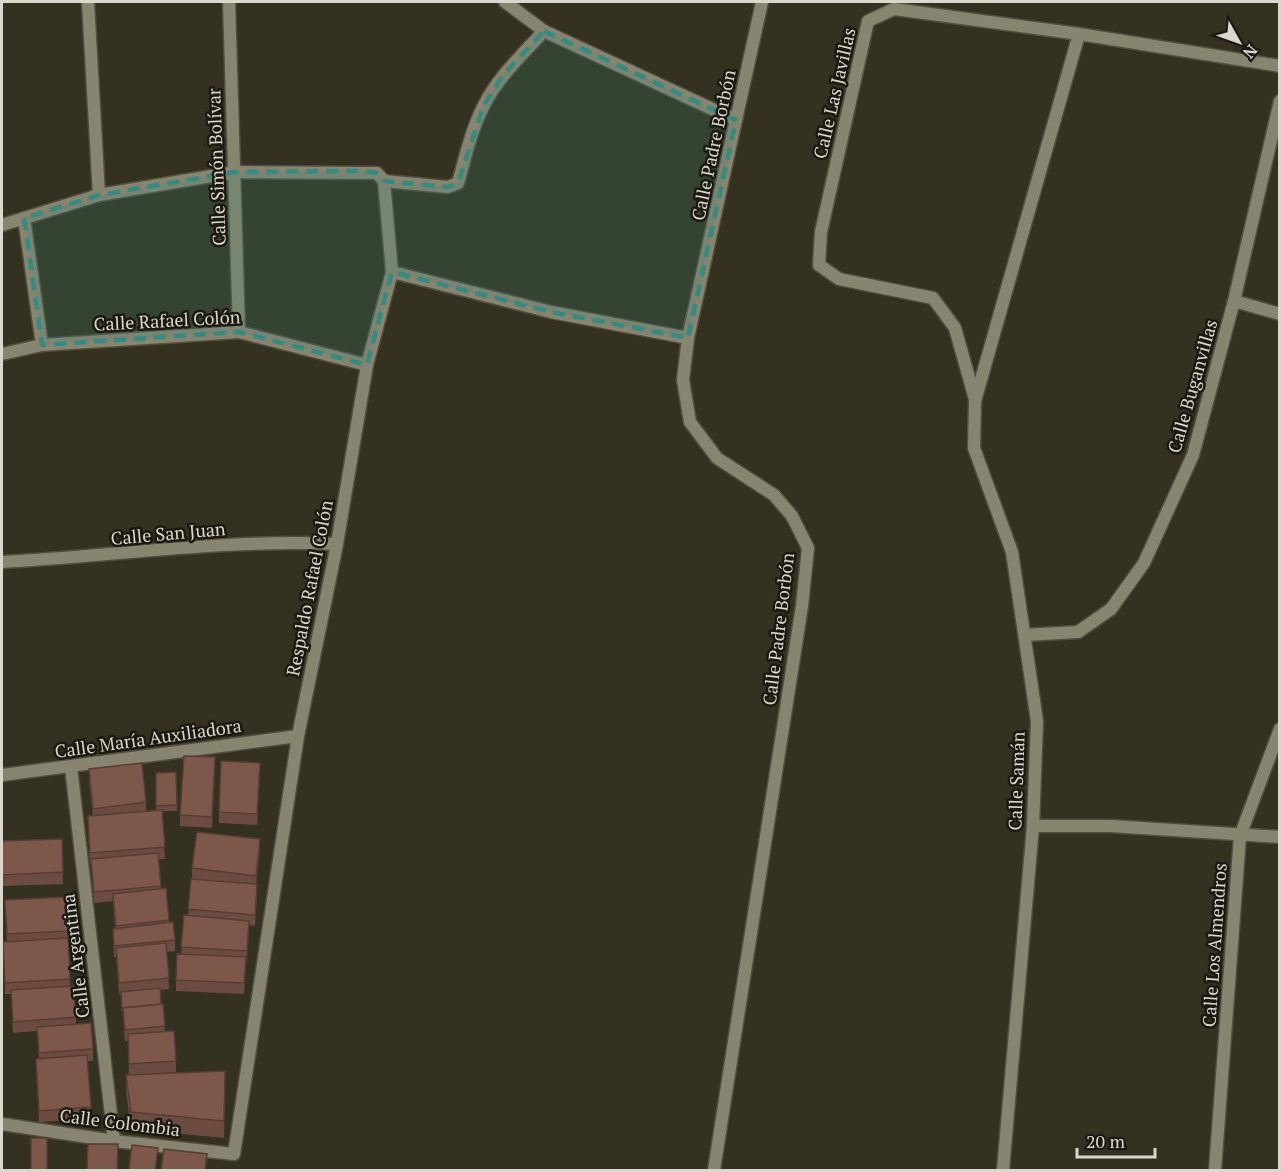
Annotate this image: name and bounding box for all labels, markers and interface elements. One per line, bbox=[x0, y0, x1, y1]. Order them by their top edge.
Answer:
north arrow bbox=[1209, 12, 1269, 72]
street label: Calle Las Javillas bbox=[807, 25, 861, 161]
text: N bbox=[1238, 40, 1263, 63]
street label: Calle Padre Borbón bbox=[685, 67, 741, 223]
street label: Calle Simón Bolívar bbox=[201, 88, 231, 246]
street label: Calle Rafael Colón bbox=[93, 304, 241, 336]
street label: Calle Buganvillas bbox=[1161, 316, 1223, 456]
street label: Respaldo Rafael Colón bbox=[280, 498, 338, 678]
street label: Calle San Juan bbox=[110, 516, 227, 550]
street label: Calle Padre Borbón bbox=[757, 551, 799, 707]
street label: Calle María Auxiliadora bbox=[53, 713, 243, 763]
street label: Calle Samán bbox=[1002, 731, 1030, 831]
street label: Calle Los Almendros bbox=[1196, 862, 1232, 1028]
street label: Calle Argentina bbox=[55, 893, 95, 1019]
street label: Calle Colombia bbox=[58, 1103, 182, 1141]
scale bar bbox=[1077, 1121, 1155, 1159]
text: 20 m bbox=[1086, 1129, 1126, 1153]

